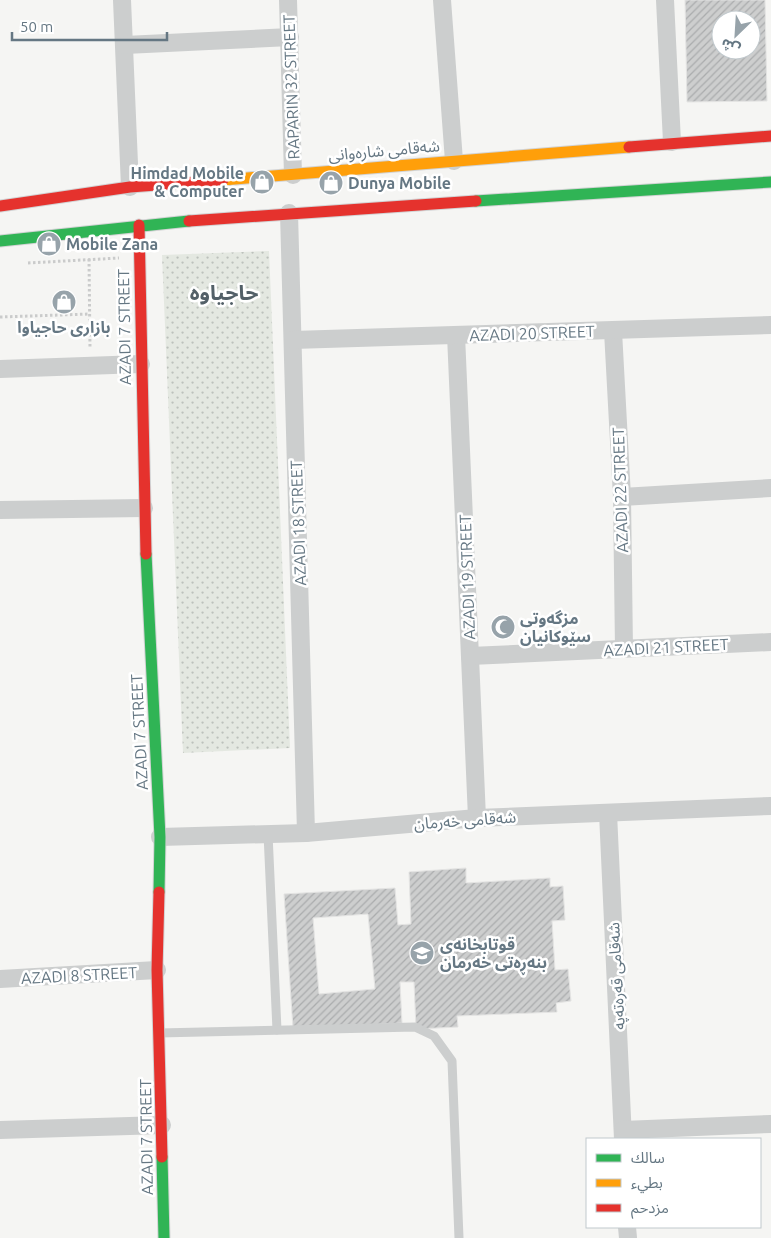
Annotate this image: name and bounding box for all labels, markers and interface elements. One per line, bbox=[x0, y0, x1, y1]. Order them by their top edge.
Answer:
scale bar bbox=[12, 10, 168, 42]
north arrow bbox=[711, 10, 761, 60]
street label: RAPARIN 32 STREET bbox=[279, 14, 303, 160]
text: 50 m bbox=[20, 18, 53, 35]
text: ش bbox=[718, 35, 743, 58]
street label: شەقامی شارەوانی bbox=[327, 136, 441, 165]
place label: Himdad Mobile & Computer bbox=[131, 164, 244, 200]
shop icon: Himdad Mobile & Computer bbox=[249, 169, 275, 195]
shop icon: Dunya Mobile bbox=[318, 170, 344, 196]
place label: Dunya Mobile bbox=[348, 174, 451, 192]
shop icon: Mobile Zana bbox=[36, 231, 62, 257]
place label: Mobile Zana bbox=[66, 235, 158, 253]
street label: AZADI 7 STREET bbox=[114, 269, 134, 385]
district label: حاجیاوە bbox=[190, 280, 258, 305]
shop icon: بازاری حاجیاوا bbox=[51, 289, 77, 315]
place label: بازاری حاجیاوا bbox=[17, 318, 111, 337]
street label: AZADI 20 STREET bbox=[469, 322, 595, 344]
street label: AZADI 22 STREET bbox=[609, 427, 631, 553]
street label: AZADI 18 STREET bbox=[287, 460, 309, 586]
street label: AZADI 19 STREET bbox=[456, 514, 478, 640]
place label: مزگەوتی سێوکانیان bbox=[520, 609, 591, 646]
mosque icon: مزگەوتی سێوکانیان bbox=[490, 614, 516, 640]
street label: AZADI 21 STREET bbox=[603, 635, 729, 659]
street label: AZADI 7 STREET bbox=[127, 673, 151, 791]
street label: شەقامی خەرمان bbox=[413, 807, 517, 834]
street label: شەقامی قەرەتەپە bbox=[604, 922, 630, 1030]
place label: قوتابخانەی بنەڕەتی خەرمان bbox=[440, 935, 547, 976]
school or university icon: قوتابخانەی بنەڕەتی خەرمان bbox=[409, 940, 435, 966]
street label: AZADI 8 STREET bbox=[20, 963, 138, 987]
street label: AZADI 7 STREET bbox=[136, 1079, 156, 1195]
legend bbox=[586, 1138, 761, 1228]
text: سالك bbox=[631, 1149, 665, 1166]
text: بطيء bbox=[631, 1174, 663, 1194]
text: مزدحم bbox=[631, 1199, 669, 1219]

